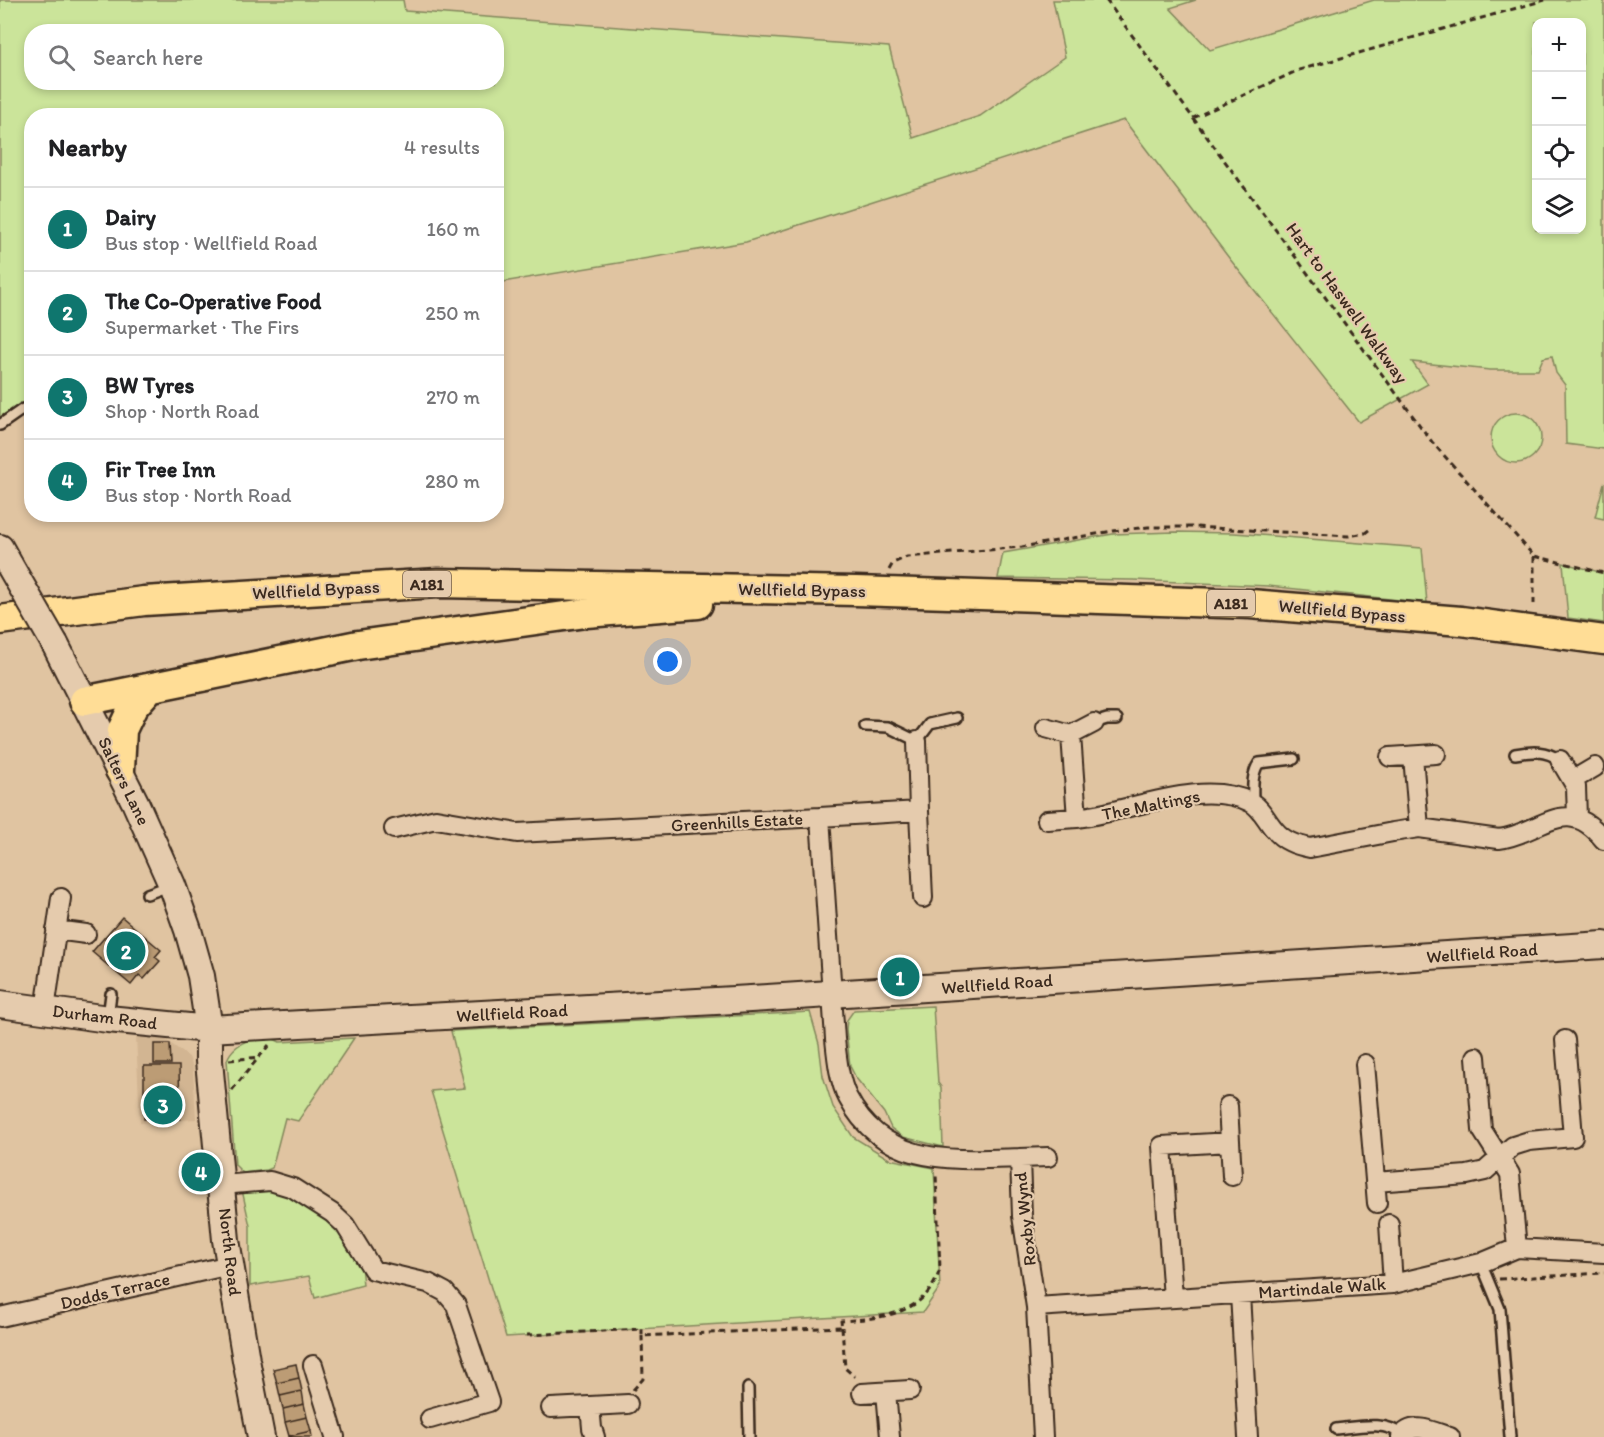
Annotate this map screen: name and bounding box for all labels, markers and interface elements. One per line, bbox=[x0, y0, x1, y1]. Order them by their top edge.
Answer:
map controls bbox=[1532, 18, 1586, 234]
button: + bbox=[1532, 18, 1586, 72]
search box bbox=[24, 24, 504, 90]
icon: search bbox=[45, 41, 78, 74]
text: Search here bbox=[93, 44, 203, 71]
button: − bbox=[1532, 72, 1586, 126]
button: locate bbox=[1532, 126, 1586, 180]
text: Nearby bbox=[48, 131, 127, 163]
text: 4 results bbox=[404, 135, 480, 159]
button: layers bbox=[1532, 180, 1586, 234]
text: Dairy bbox=[105, 204, 156, 231]
text: 1 bbox=[63, 217, 72, 241]
text: 160 m bbox=[427, 217, 480, 241]
street label: Hart to Haswell Walkway bbox=[1281, 218, 1413, 388]
text: Bus stop · Wellfield Road bbox=[105, 231, 317, 255]
text: The Co-Operative Food bbox=[105, 288, 321, 315]
text: 2 bbox=[62, 301, 73, 325]
text: 250 m bbox=[425, 301, 480, 325]
text: Supermarket · The Firs bbox=[105, 315, 299, 339]
text: BW Tyres bbox=[105, 372, 194, 399]
text: 3 bbox=[62, 385, 73, 409]
text: 270 m bbox=[426, 385, 480, 409]
text: Shop · North Road bbox=[105, 399, 259, 423]
text: Fir Tree Inn bbox=[105, 456, 215, 483]
text: 4 bbox=[61, 469, 74, 493]
text: 280 m bbox=[425, 469, 480, 493]
text: Bus stop · North Road bbox=[105, 483, 292, 507]
road number: A181 bbox=[403, 571, 451, 597]
street label: Wellfield Bypass bbox=[252, 576, 380, 604]
street label: Wellfield Bypass bbox=[738, 578, 866, 602]
road number: A181 bbox=[1207, 590, 1255, 616]
street label: Wellfield Bypass bbox=[1277, 594, 1407, 628]
your location bbox=[653, 647, 682, 676]
street label: Salters Lane bbox=[93, 733, 155, 829]
street label: The Maltings bbox=[1100, 785, 1202, 825]
street label: Greenhills Estate bbox=[670, 808, 804, 836]
pin: 2 bbox=[106, 928, 146, 974]
street label: Wellfield Road bbox=[1426, 938, 1539, 968]
pin: 1 bbox=[880, 954, 920, 1000]
street label: Wellfield Road bbox=[941, 969, 1054, 999]
street label: Wellfield Road bbox=[456, 999, 569, 1027]
street label: Durham Road bbox=[51, 1000, 159, 1034]
pin: 3 bbox=[144, 1082, 182, 1128]
pin: 4 bbox=[182, 1150, 220, 1194]
street label: Roxby Wynd bbox=[1009, 1171, 1041, 1267]
street label: North Road bbox=[214, 1207, 246, 1297]
street label: Dodds Terrace bbox=[58, 1268, 172, 1314]
street label: Martindale Walk bbox=[1257, 1273, 1387, 1303]

